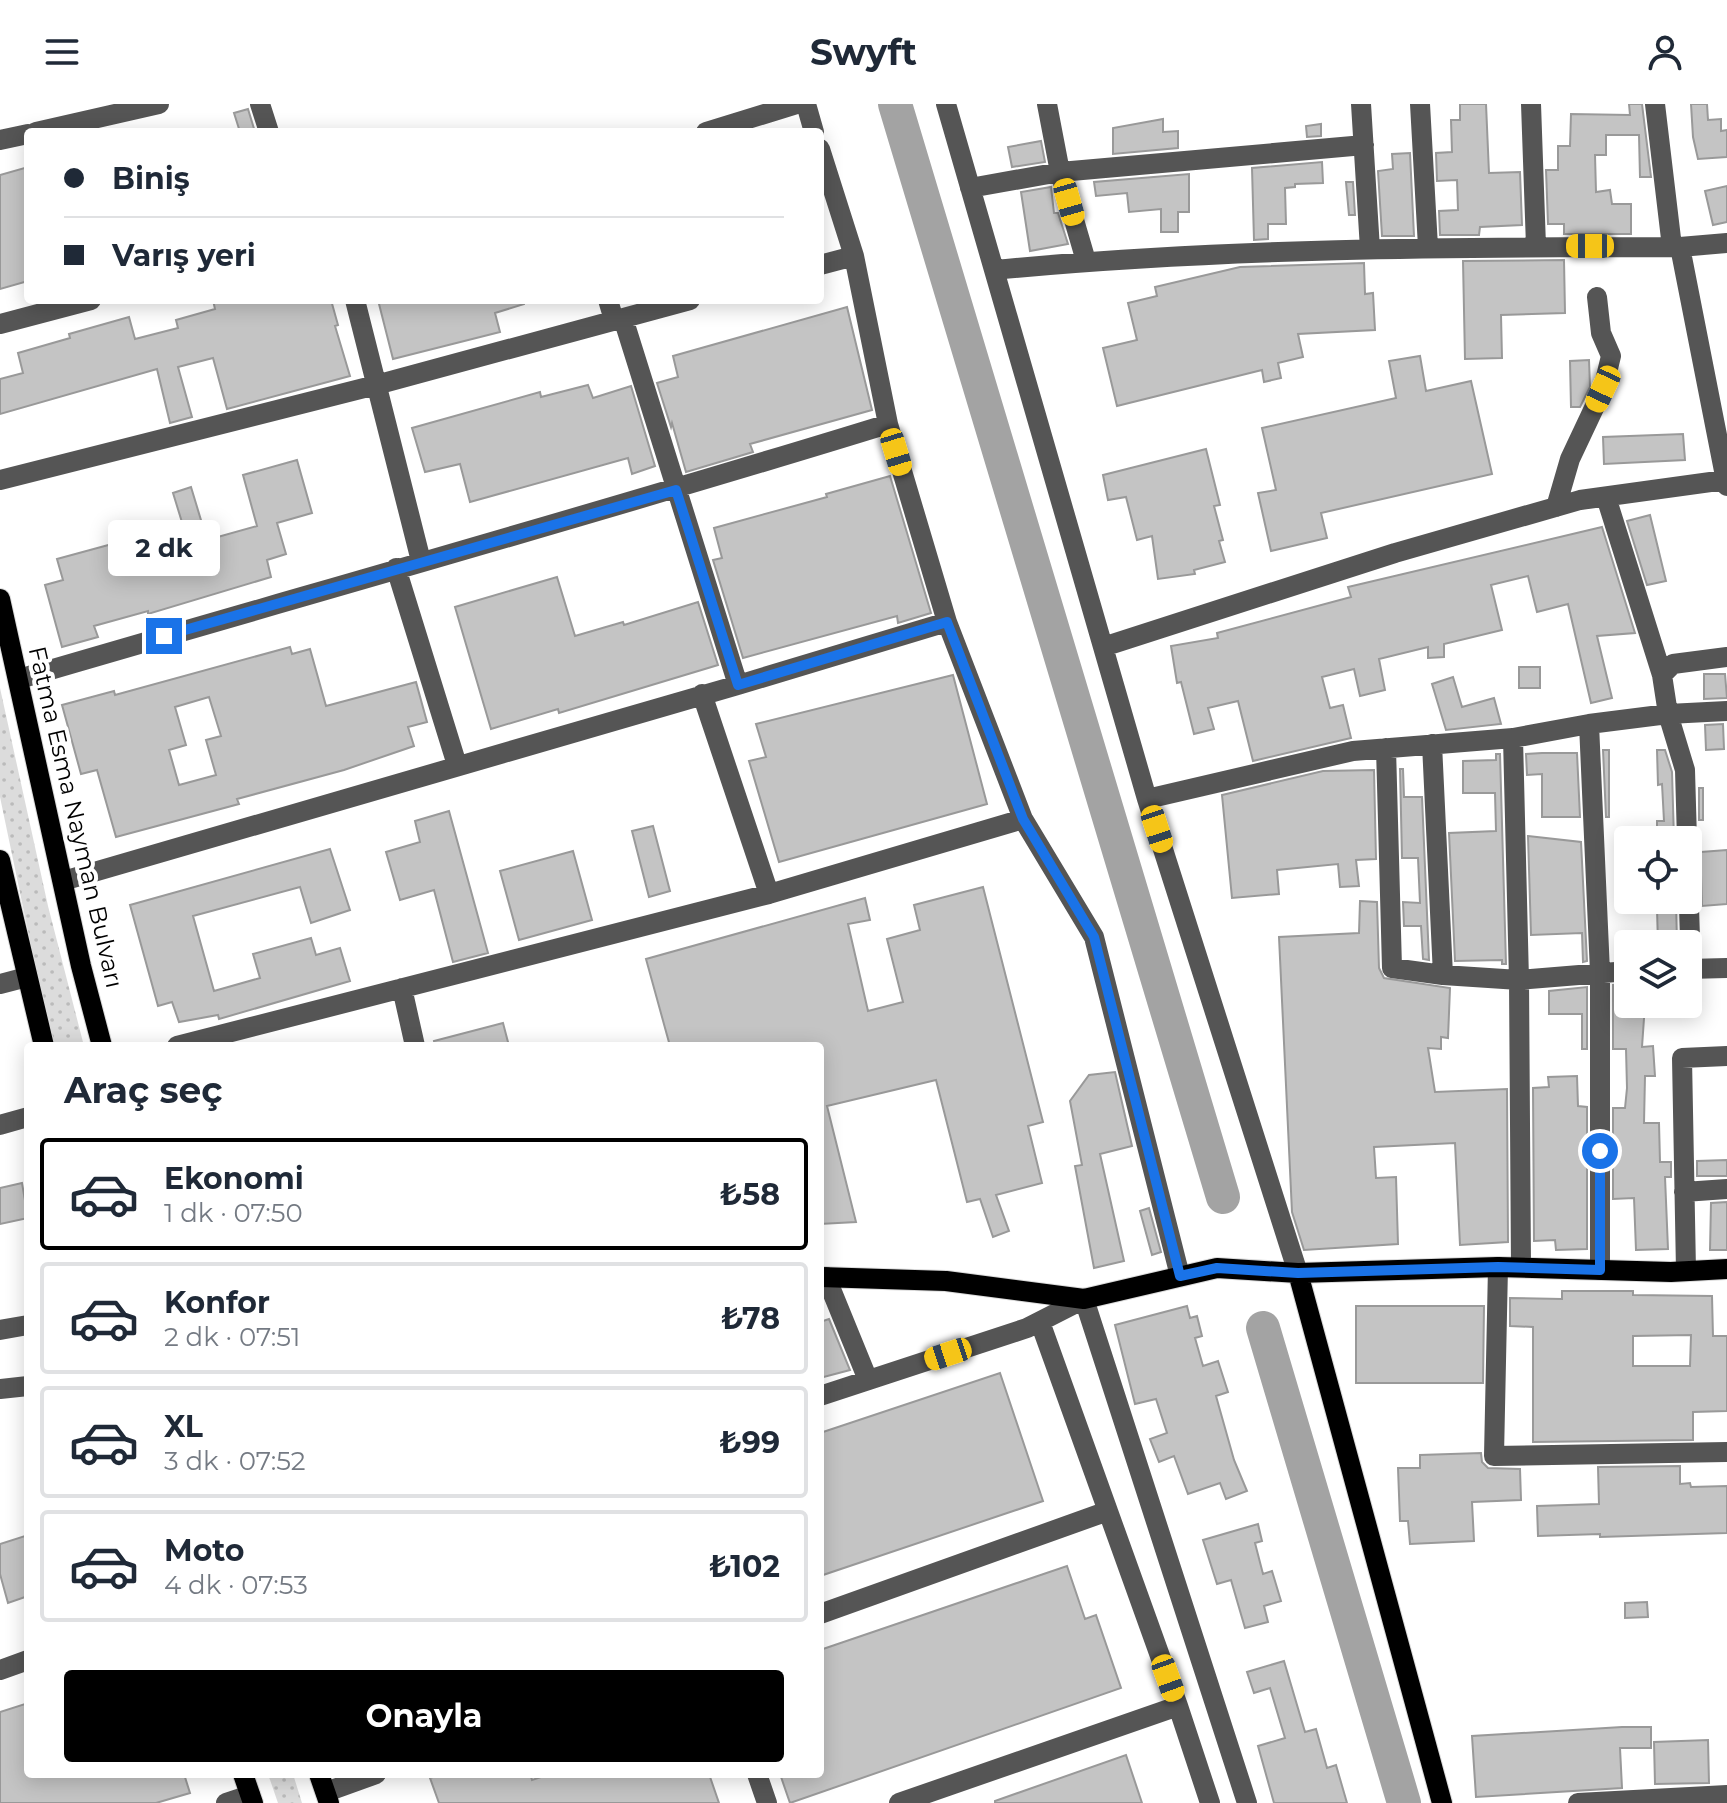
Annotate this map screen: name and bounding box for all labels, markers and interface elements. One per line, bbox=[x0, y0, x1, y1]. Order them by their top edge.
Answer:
icon: menu bbox=[40, 30, 84, 74]
text: Swyft bbox=[810, 30, 917, 74]
icon: person bbox=[1643, 30, 1687, 74]
text: Biniş bbox=[112, 160, 190, 197]
car bbox=[1051, 176, 1087, 228]
car bbox=[1566, 234, 1614, 258]
text: Varış yeri bbox=[112, 237, 256, 274]
car bbox=[1582, 362, 1624, 416]
car bbox=[878, 426, 914, 478]
callout: 2 dk bbox=[108, 520, 220, 576]
text: 2 dk bbox=[135, 532, 193, 564]
route end bbox=[146, 618, 182, 654]
street label: Fatma Esma Nayman Bulvarı bbox=[23, 643, 129, 991]
car bbox=[1138, 802, 1176, 856]
map controls bbox=[1614, 826, 1702, 1018]
button: locate bbox=[1614, 826, 1702, 914]
button: layers bbox=[1614, 930, 1702, 1018]
text: Araç seç bbox=[64, 1068, 223, 1112]
route start bbox=[1582, 1133, 1618, 1169]
icon: car bbox=[68, 1158, 140, 1230]
text: Ekonomi bbox=[164, 1160, 304, 1197]
text: ₺58 bbox=[720, 1176, 780, 1213]
text: 1 dk · 07:50 bbox=[164, 1197, 303, 1229]
icon: car bbox=[68, 1282, 140, 1354]
text: Konfor bbox=[164, 1284, 270, 1321]
text: ₺78 bbox=[721, 1300, 780, 1337]
text: 2 dk · 07:51 bbox=[164, 1321, 300, 1353]
car bbox=[921, 1335, 975, 1373]
icon: car bbox=[68, 1406, 140, 1478]
text: XL bbox=[164, 1408, 203, 1445]
text: ₺99 bbox=[719, 1424, 780, 1461]
text: 3 dk · 07:52 bbox=[164, 1445, 306, 1477]
icon: car bbox=[68, 1530, 140, 1602]
text: Moto bbox=[164, 1532, 245, 1569]
text: ₺102 bbox=[709, 1548, 780, 1585]
text: 4 dk · 07:53 bbox=[164, 1569, 308, 1601]
car bbox=[1149, 1651, 1187, 1705]
button: Onayla bbox=[64, 1670, 784, 1762]

